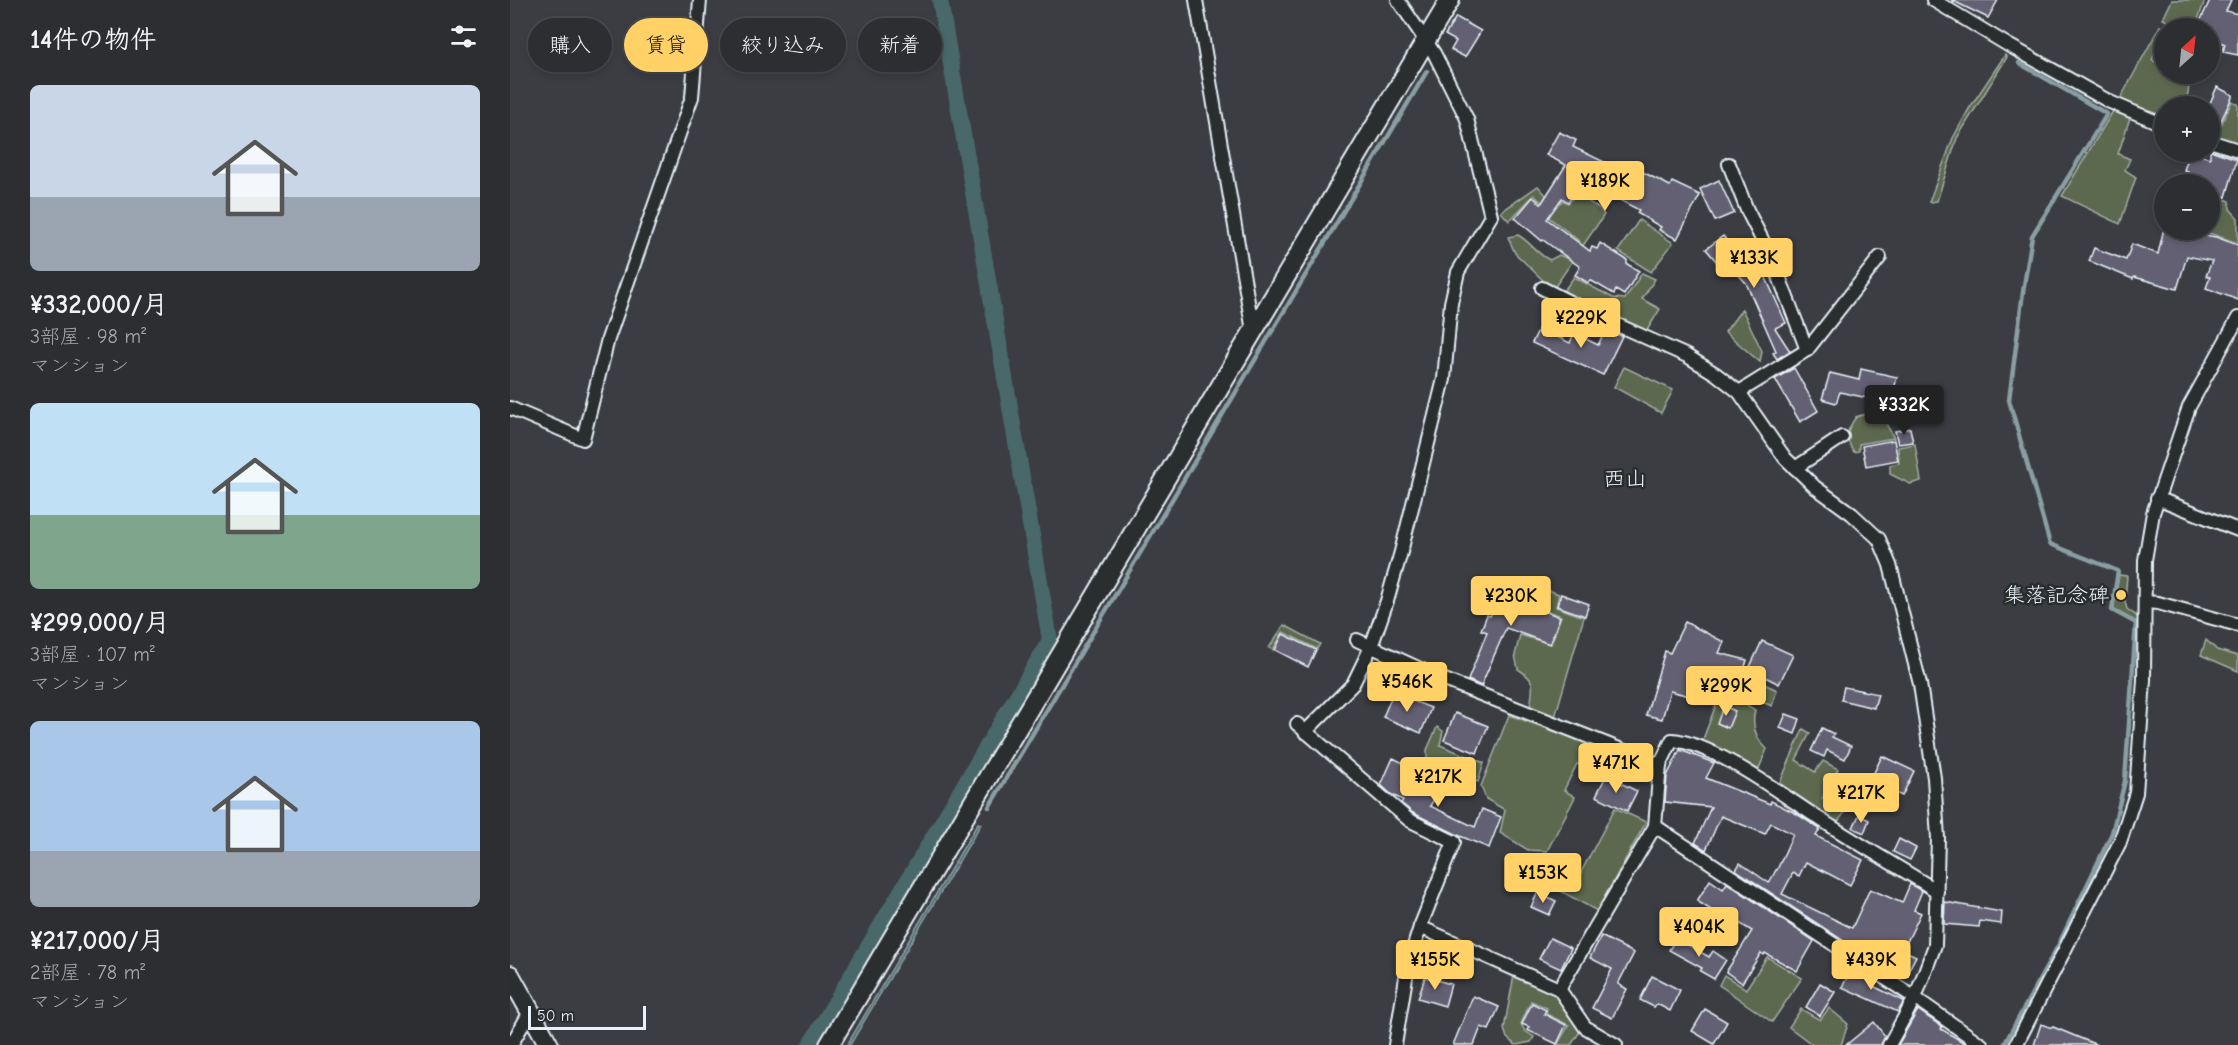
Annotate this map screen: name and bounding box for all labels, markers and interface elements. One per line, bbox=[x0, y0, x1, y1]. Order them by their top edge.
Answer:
chip: 購入 bbox=[528, 18, 612, 72]
chip: 賃貸 bbox=[624, 18, 708, 72]
chip: 絞り込み bbox=[720, 18, 846, 72]
chip: 新着 bbox=[858, 18, 942, 72]
north arrow bbox=[2154, 18, 2220, 84]
map controls bbox=[2154, 18, 2220, 240]
icon: filters bbox=[447, 20, 480, 53]
text: 14件の物件 bbox=[30, 25, 156, 55]
button: + bbox=[2154, 96, 2220, 162]
icon: home bbox=[201, 124, 309, 232]
pin: ¥189K bbox=[1563, 161, 1647, 212]
text: ¥189K bbox=[1580, 169, 1630, 192]
button: − bbox=[2154, 174, 2220, 240]
pin: ¥133K bbox=[1712, 238, 1796, 289]
text: ¥133K bbox=[1730, 246, 1778, 269]
text: ¥332,000/月 bbox=[30, 290, 168, 320]
pin: ¥229K bbox=[1539, 298, 1623, 349]
text: ¥229K bbox=[1555, 306, 1607, 329]
text: 3部屋 · 98 m² bbox=[30, 325, 146, 348]
text: マンション bbox=[30, 354, 129, 377]
pin: ¥332K bbox=[1862, 385, 1946, 436]
text: ¥332K bbox=[1879, 393, 1929, 416]
icon: home bbox=[201, 442, 309, 550]
district label: 西山 bbox=[1603, 466, 1647, 492]
pin: ¥230K bbox=[1469, 576, 1553, 627]
place label: 集落記念碑 bbox=[2004, 583, 2109, 607]
text: ¥230K bbox=[1485, 584, 1537, 607]
marker: 集落記念碑 bbox=[2114, 588, 2128, 602]
text: ¥299,000/月 bbox=[30, 608, 170, 638]
text: 3部屋 · 107 m² bbox=[30, 643, 155, 666]
pin: ¥546K bbox=[1365, 662, 1449, 713]
pin: ¥299K bbox=[1684, 666, 1768, 717]
text: ¥546K bbox=[1381, 670, 1433, 693]
text: マンション bbox=[30, 672, 129, 695]
text: ¥299K bbox=[1700, 674, 1752, 697]
pin: ¥471K bbox=[1574, 743, 1658, 794]
text: ¥471K bbox=[1592, 751, 1640, 774]
pin: ¥217K bbox=[1396, 757, 1480, 808]
icon: home bbox=[201, 760, 309, 868]
text: ¥217K bbox=[1414, 765, 1462, 788]
pin: ¥217K bbox=[1819, 773, 1903, 824]
text: ¥217K bbox=[1837, 781, 1885, 804]
pin: ¥153K bbox=[1501, 853, 1585, 904]
text: ¥153K bbox=[1518, 861, 1568, 884]
pin: ¥404K bbox=[1657, 907, 1741, 958]
text: ¥404K bbox=[1673, 915, 1725, 938]
text: ¥217,000/月 bbox=[30, 926, 165, 956]
pin: ¥155K bbox=[1393, 940, 1477, 991]
pin: ¥439K bbox=[1829, 940, 1913, 991]
text: ¥155K bbox=[1410, 948, 1460, 971]
text: ¥439K bbox=[1846, 948, 1896, 971]
text: 2部屋 · 78 m² bbox=[30, 961, 145, 984]
text: マンション bbox=[30, 990, 129, 1013]
scale bar bbox=[528, 1003, 646, 1030]
text: 50 m bbox=[537, 1007, 574, 1025]

